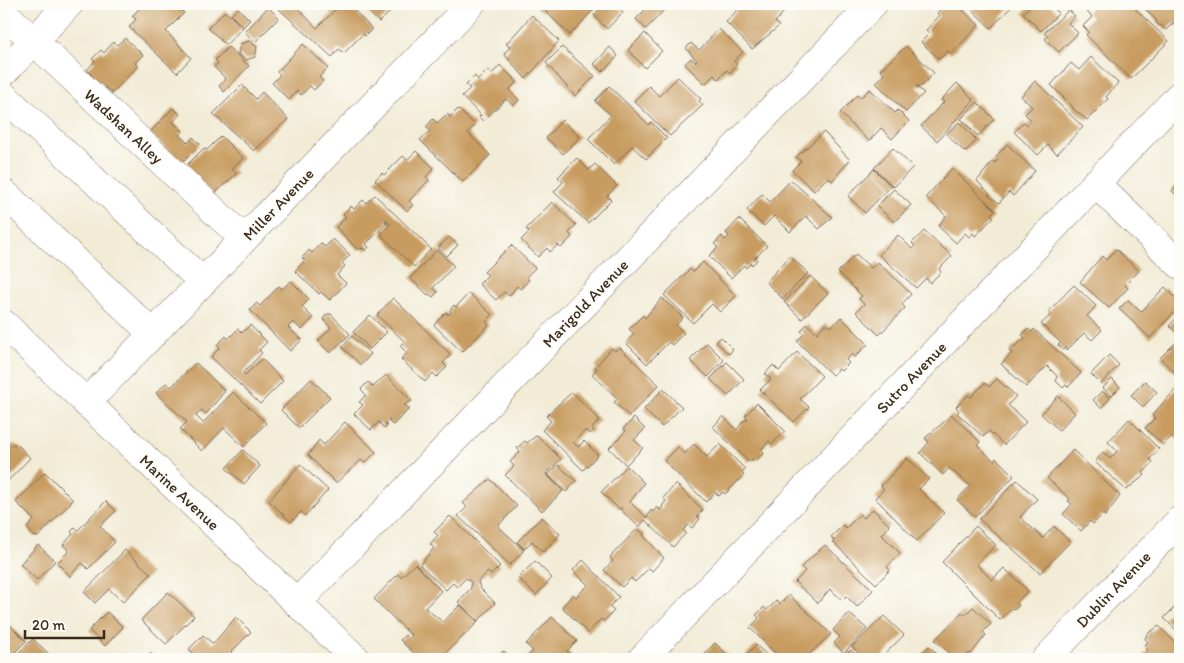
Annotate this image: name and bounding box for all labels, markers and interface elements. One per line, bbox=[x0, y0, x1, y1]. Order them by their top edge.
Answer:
street label: Wadshan Alley bbox=[80, 85, 167, 168]
street label: Miller Avenue bbox=[239, 164, 318, 245]
street label: Marigold Avenue bbox=[538, 255, 632, 351]
street label: Sutro Avenue bbox=[872, 337, 950, 417]
street label: Marine Avenue bbox=[136, 451, 224, 534]
street label: Dublin Avenue bbox=[1072, 547, 1155, 632]
scale bar bbox=[25, 608, 104, 640]
text: 20 m bbox=[32, 616, 66, 634]

